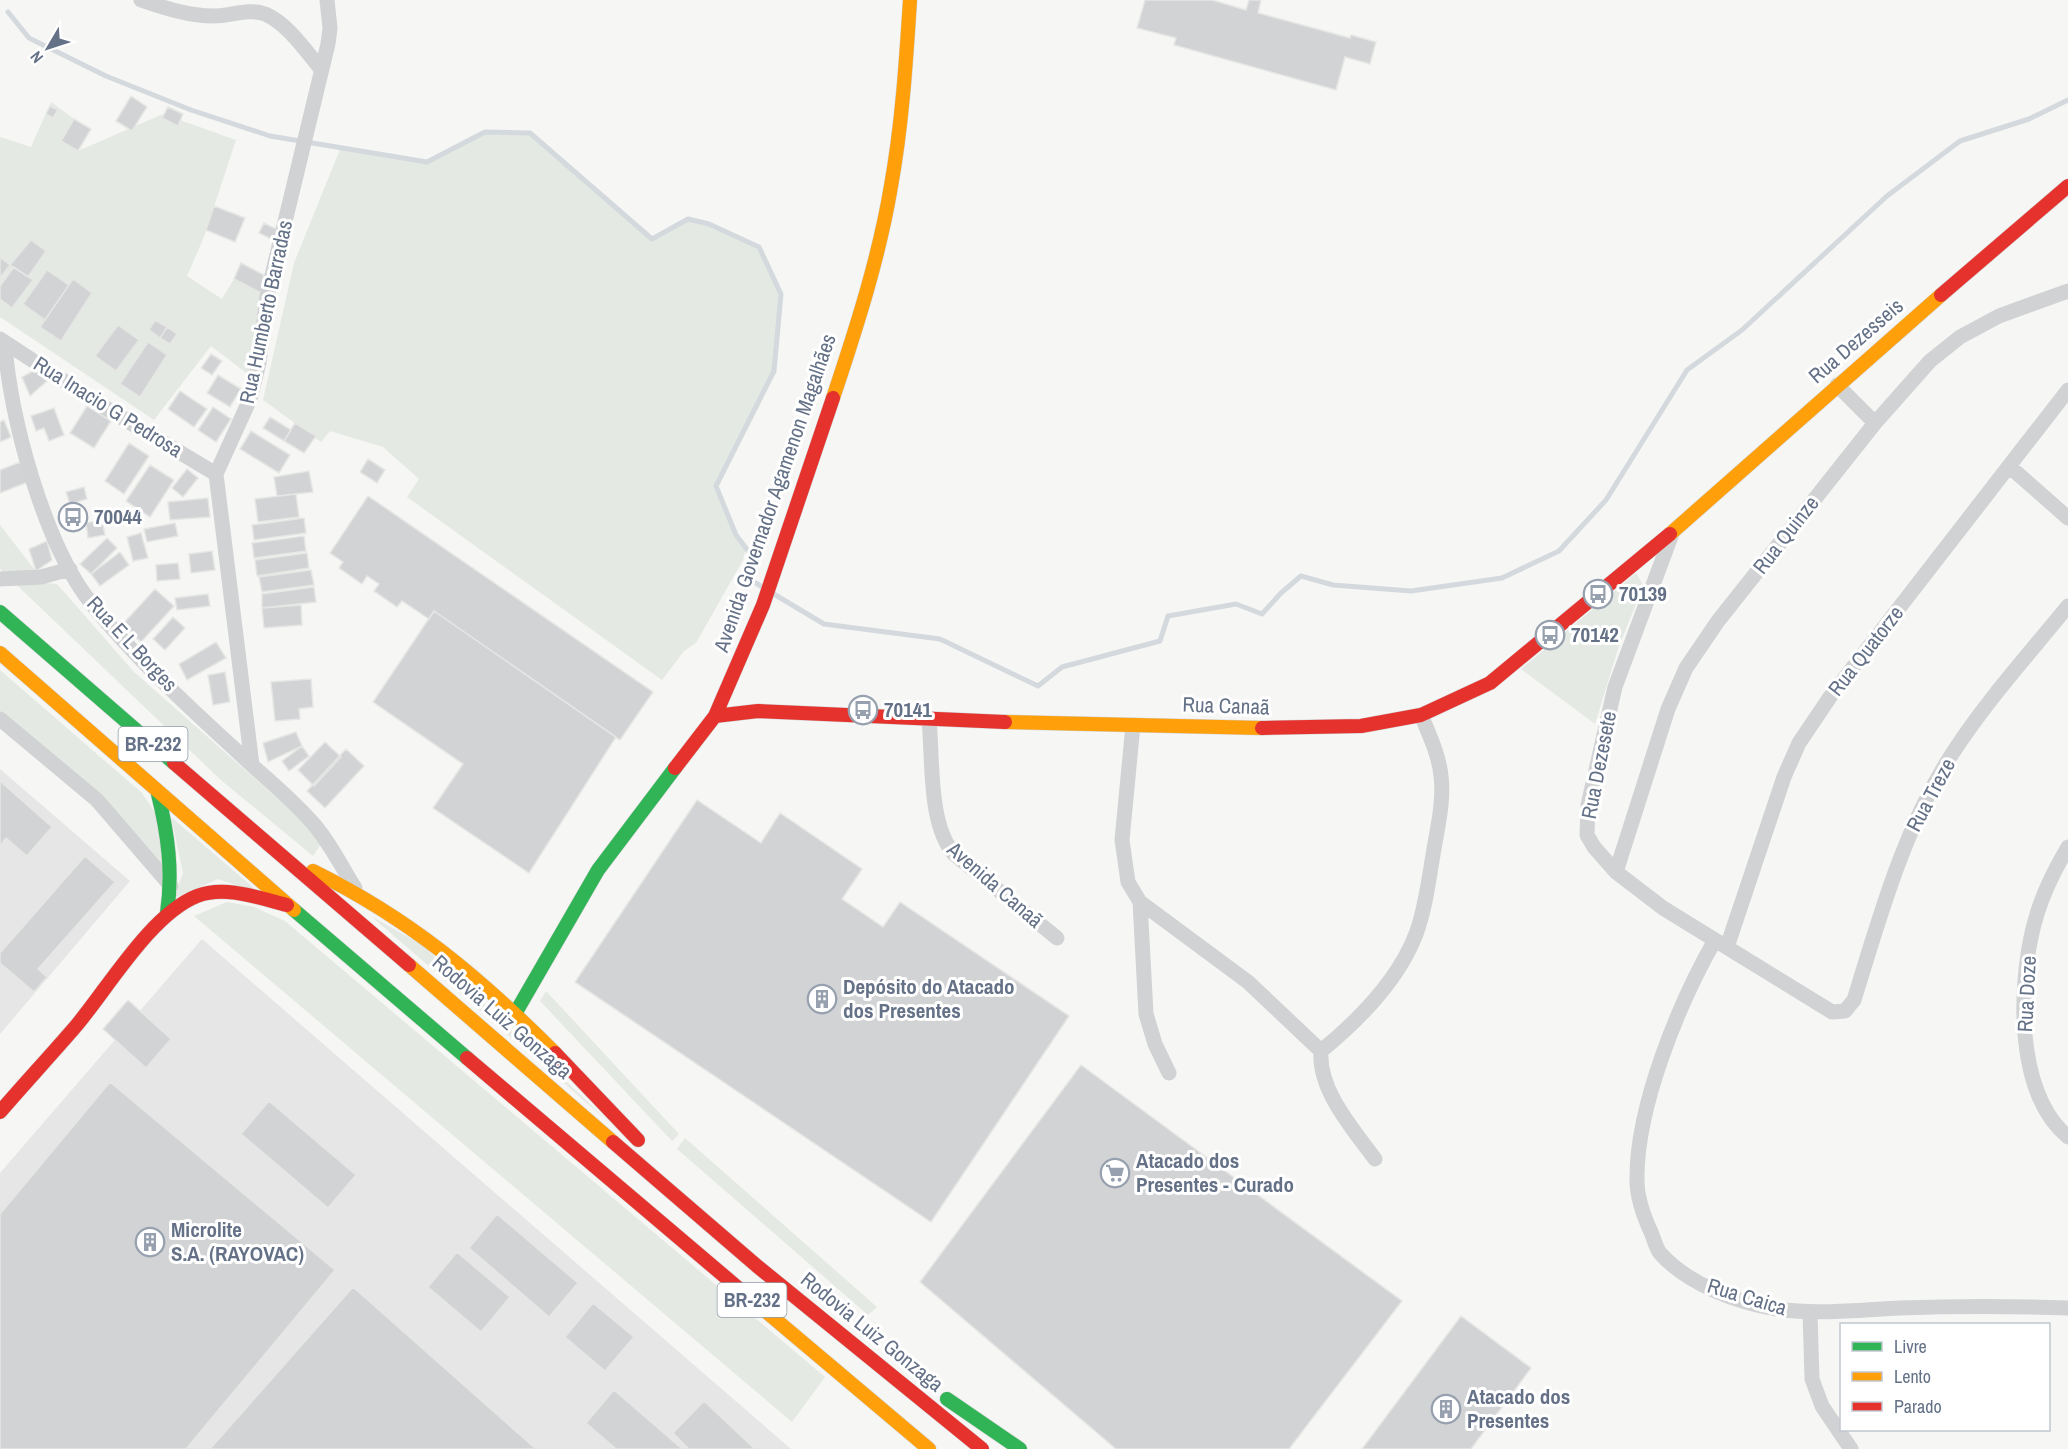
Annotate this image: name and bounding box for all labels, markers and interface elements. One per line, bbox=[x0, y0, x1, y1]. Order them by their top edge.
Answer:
north arrow bbox=[18, 18, 78, 78]
text: N bbox=[25, 47, 48, 68]
street label: Rua Humberto Barradas bbox=[232, 218, 299, 406]
street label: Rua Dezesseis bbox=[1802, 291, 1909, 390]
street label: Avenida Governador Agamenon Magalhães bbox=[706, 330, 843, 657]
street label: Rua Inacio G Pedrosa bbox=[28, 349, 189, 464]
street label: Rua Quinze bbox=[1746, 490, 1825, 580]
bus stop icon: 70044 bbox=[57, 501, 89, 533]
place label: 70044 bbox=[94, 502, 142, 531]
bus stop icon: 70139 bbox=[1582, 578, 1614, 610]
place label: 70139 bbox=[1619, 579, 1667, 608]
street label: Rua E L Borges bbox=[81, 590, 184, 698]
street label: Rua Quatorze bbox=[1821, 600, 1910, 702]
bus stop icon: 70142 bbox=[1534, 619, 1566, 651]
place label: 70142 bbox=[1571, 620, 1619, 649]
street label: Rua Canaã bbox=[1182, 689, 1270, 722]
bus stop icon: 70141 bbox=[847, 694, 879, 726]
place label: 70141 bbox=[884, 695, 932, 724]
street label: Rua Dezesete bbox=[1574, 709, 1623, 821]
road number: BR-232 bbox=[118, 727, 188, 761]
street label: Rua Treze bbox=[1899, 753, 1962, 837]
street label: Avenida Canaã bbox=[940, 834, 1050, 935]
street label: Rodovia Luiz Gonzaga bbox=[426, 948, 579, 1086]
street label: Rua Doze bbox=[2010, 955, 2043, 1033]
place label: Depósito do Atacado dos Presentes bbox=[843, 972, 1015, 1025]
building icon: Depósito do Atacado dos Presentes bbox=[806, 983, 838, 1015]
place label: Atacado dos Presentes - Curado bbox=[1136, 1146, 1294, 1199]
supermarket icon: Atacado dos Presentes - Curado bbox=[1099, 1157, 1131, 1189]
place label: Microlite S.A. (RAYOVAC) bbox=[171, 1215, 304, 1268]
building icon: Microlite S.A. (RAYOVAC) bbox=[134, 1226, 166, 1258]
street label: Rodovia Luiz Gonzaga bbox=[795, 1265, 950, 1399]
street label: Rua Caica bbox=[1704, 1271, 1791, 1322]
road number: BR-232 bbox=[718, 1283, 786, 1317]
legend bbox=[1840, 1323, 2050, 1431]
text: Livre bbox=[1894, 1334, 1927, 1359]
text: Lento bbox=[1894, 1364, 1931, 1389]
place label: Atacado dos Presentes bbox=[1467, 1382, 1570, 1435]
building icon: Atacado dos Presentes bbox=[1430, 1393, 1462, 1425]
text: Parado bbox=[1894, 1394, 1942, 1419]

